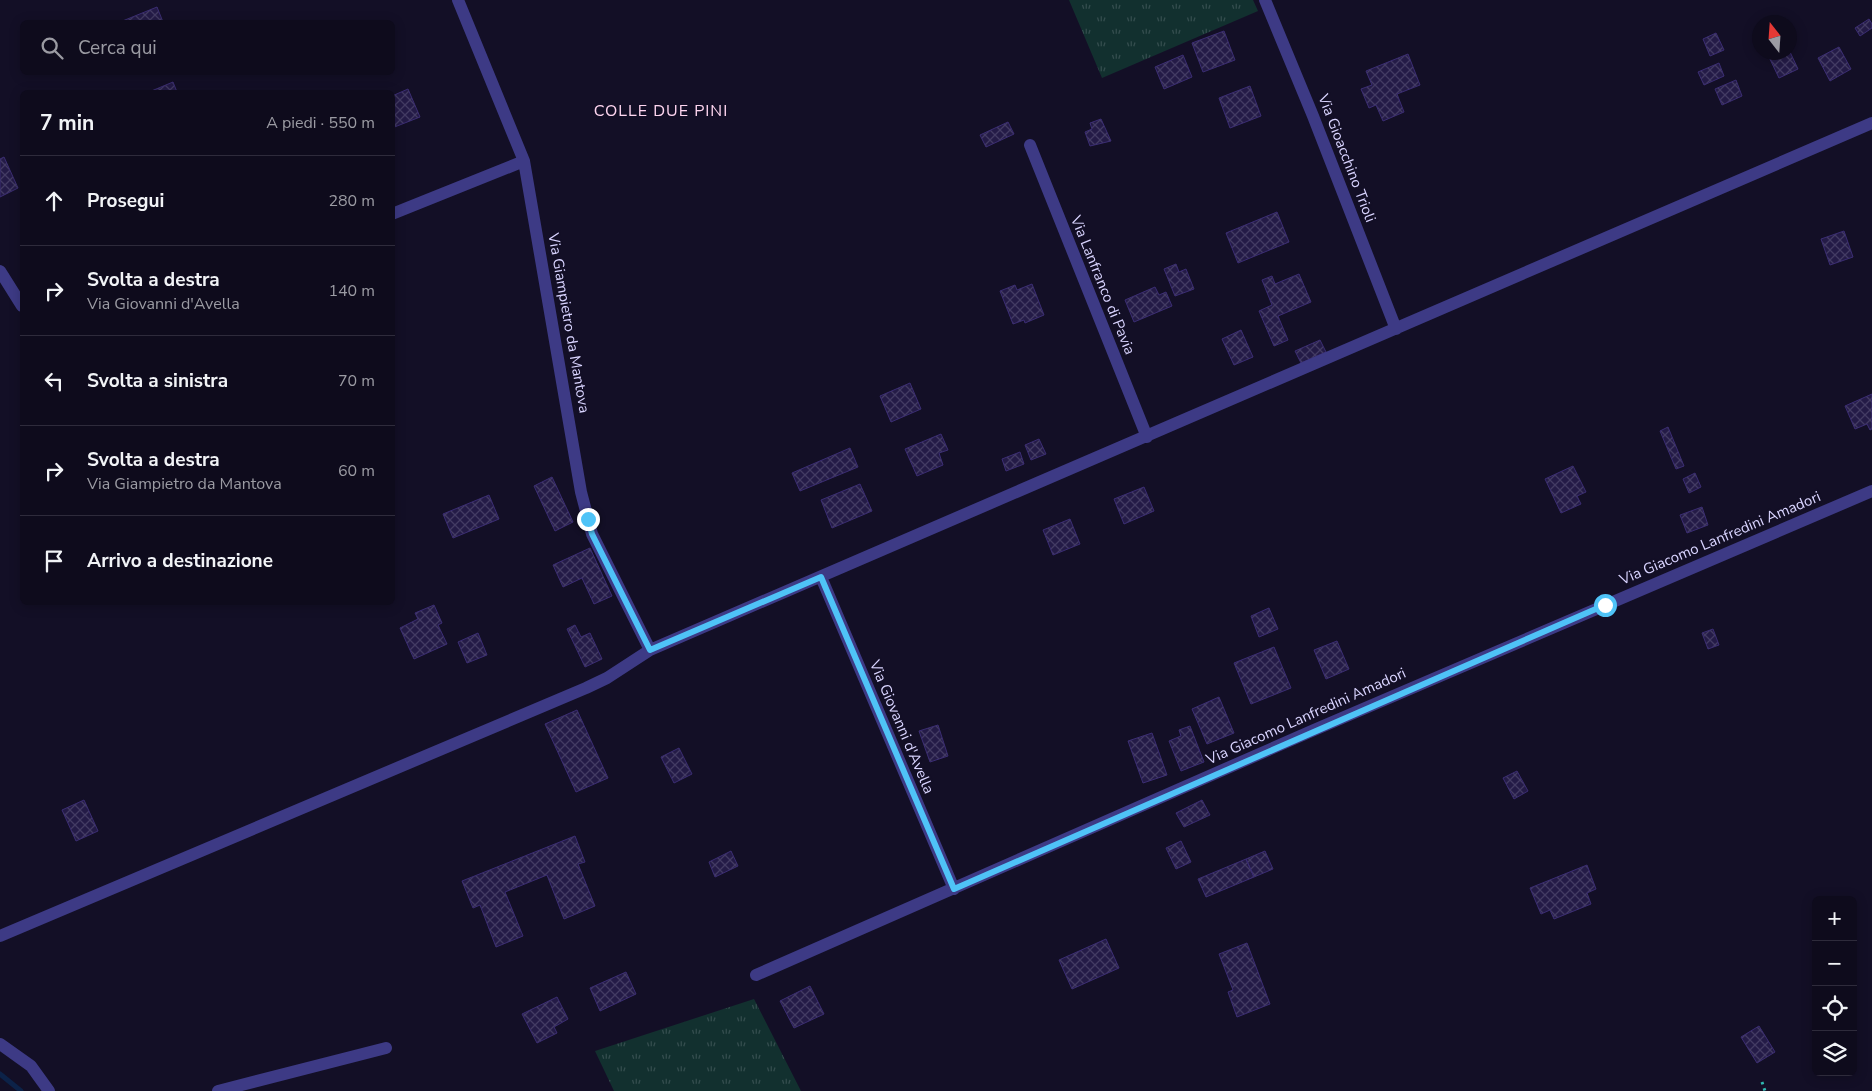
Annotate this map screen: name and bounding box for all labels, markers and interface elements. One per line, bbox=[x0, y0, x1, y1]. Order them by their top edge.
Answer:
north arrow bbox=[1752, 15, 1797, 60]
search box bbox=[20, 20, 395, 75]
icon: search bbox=[38, 34, 66, 62]
text: Cerca qui bbox=[78, 35, 157, 61]
street label: Via Gioacchino Trioli bbox=[1313, 90, 1381, 225]
district label: COLLE DUE PINI bbox=[594, 100, 728, 122]
text: 7 min bbox=[40, 109, 94, 137]
text: A piedi · 550 m bbox=[266, 112, 375, 134]
icon: ahead bbox=[40, 187, 68, 215]
text: Prosegui bbox=[87, 188, 164, 214]
text: 280 m bbox=[328, 190, 375, 212]
street label: Via Lanfranco di Pavia bbox=[1066, 212, 1140, 357]
street label: Via Giampietro da Mantova bbox=[543, 230, 595, 415]
text: Svolta a destra bbox=[87, 267, 220, 293]
icon: right bbox=[40, 277, 68, 305]
text: 140 m bbox=[328, 280, 375, 302]
text: Via Giovanni d'Avella bbox=[87, 293, 240, 315]
icon: left bbox=[40, 367, 68, 395]
text: Svolta a sinistra bbox=[87, 368, 228, 394]
text: 70 m bbox=[338, 370, 375, 392]
text: Svolta a destra bbox=[87, 447, 220, 473]
icon: right bbox=[40, 457, 68, 485]
text: 60 m bbox=[338, 460, 375, 482]
text: Via Giampietro da Mantova bbox=[87, 473, 282, 495]
street label: Via Giacomo Lanfredini Amadori bbox=[1615, 486, 1824, 590]
route end bbox=[577, 508, 600, 531]
icon: arrive bbox=[40, 547, 68, 575]
text: Arrivo a destinazione bbox=[87, 548, 273, 574]
route start bbox=[1594, 594, 1617, 617]
street label: Via Giovanni d'Avella bbox=[864, 656, 939, 797]
street label: Via Giacomo Lanfredini Amadori bbox=[1202, 663, 1409, 770]
map controls bbox=[1812, 896, 1857, 1076]
button: + bbox=[1812, 896, 1857, 941]
button: − bbox=[1812, 941, 1857, 986]
button: locate bbox=[1812, 986, 1857, 1031]
button: layers bbox=[1812, 1031, 1857, 1076]

